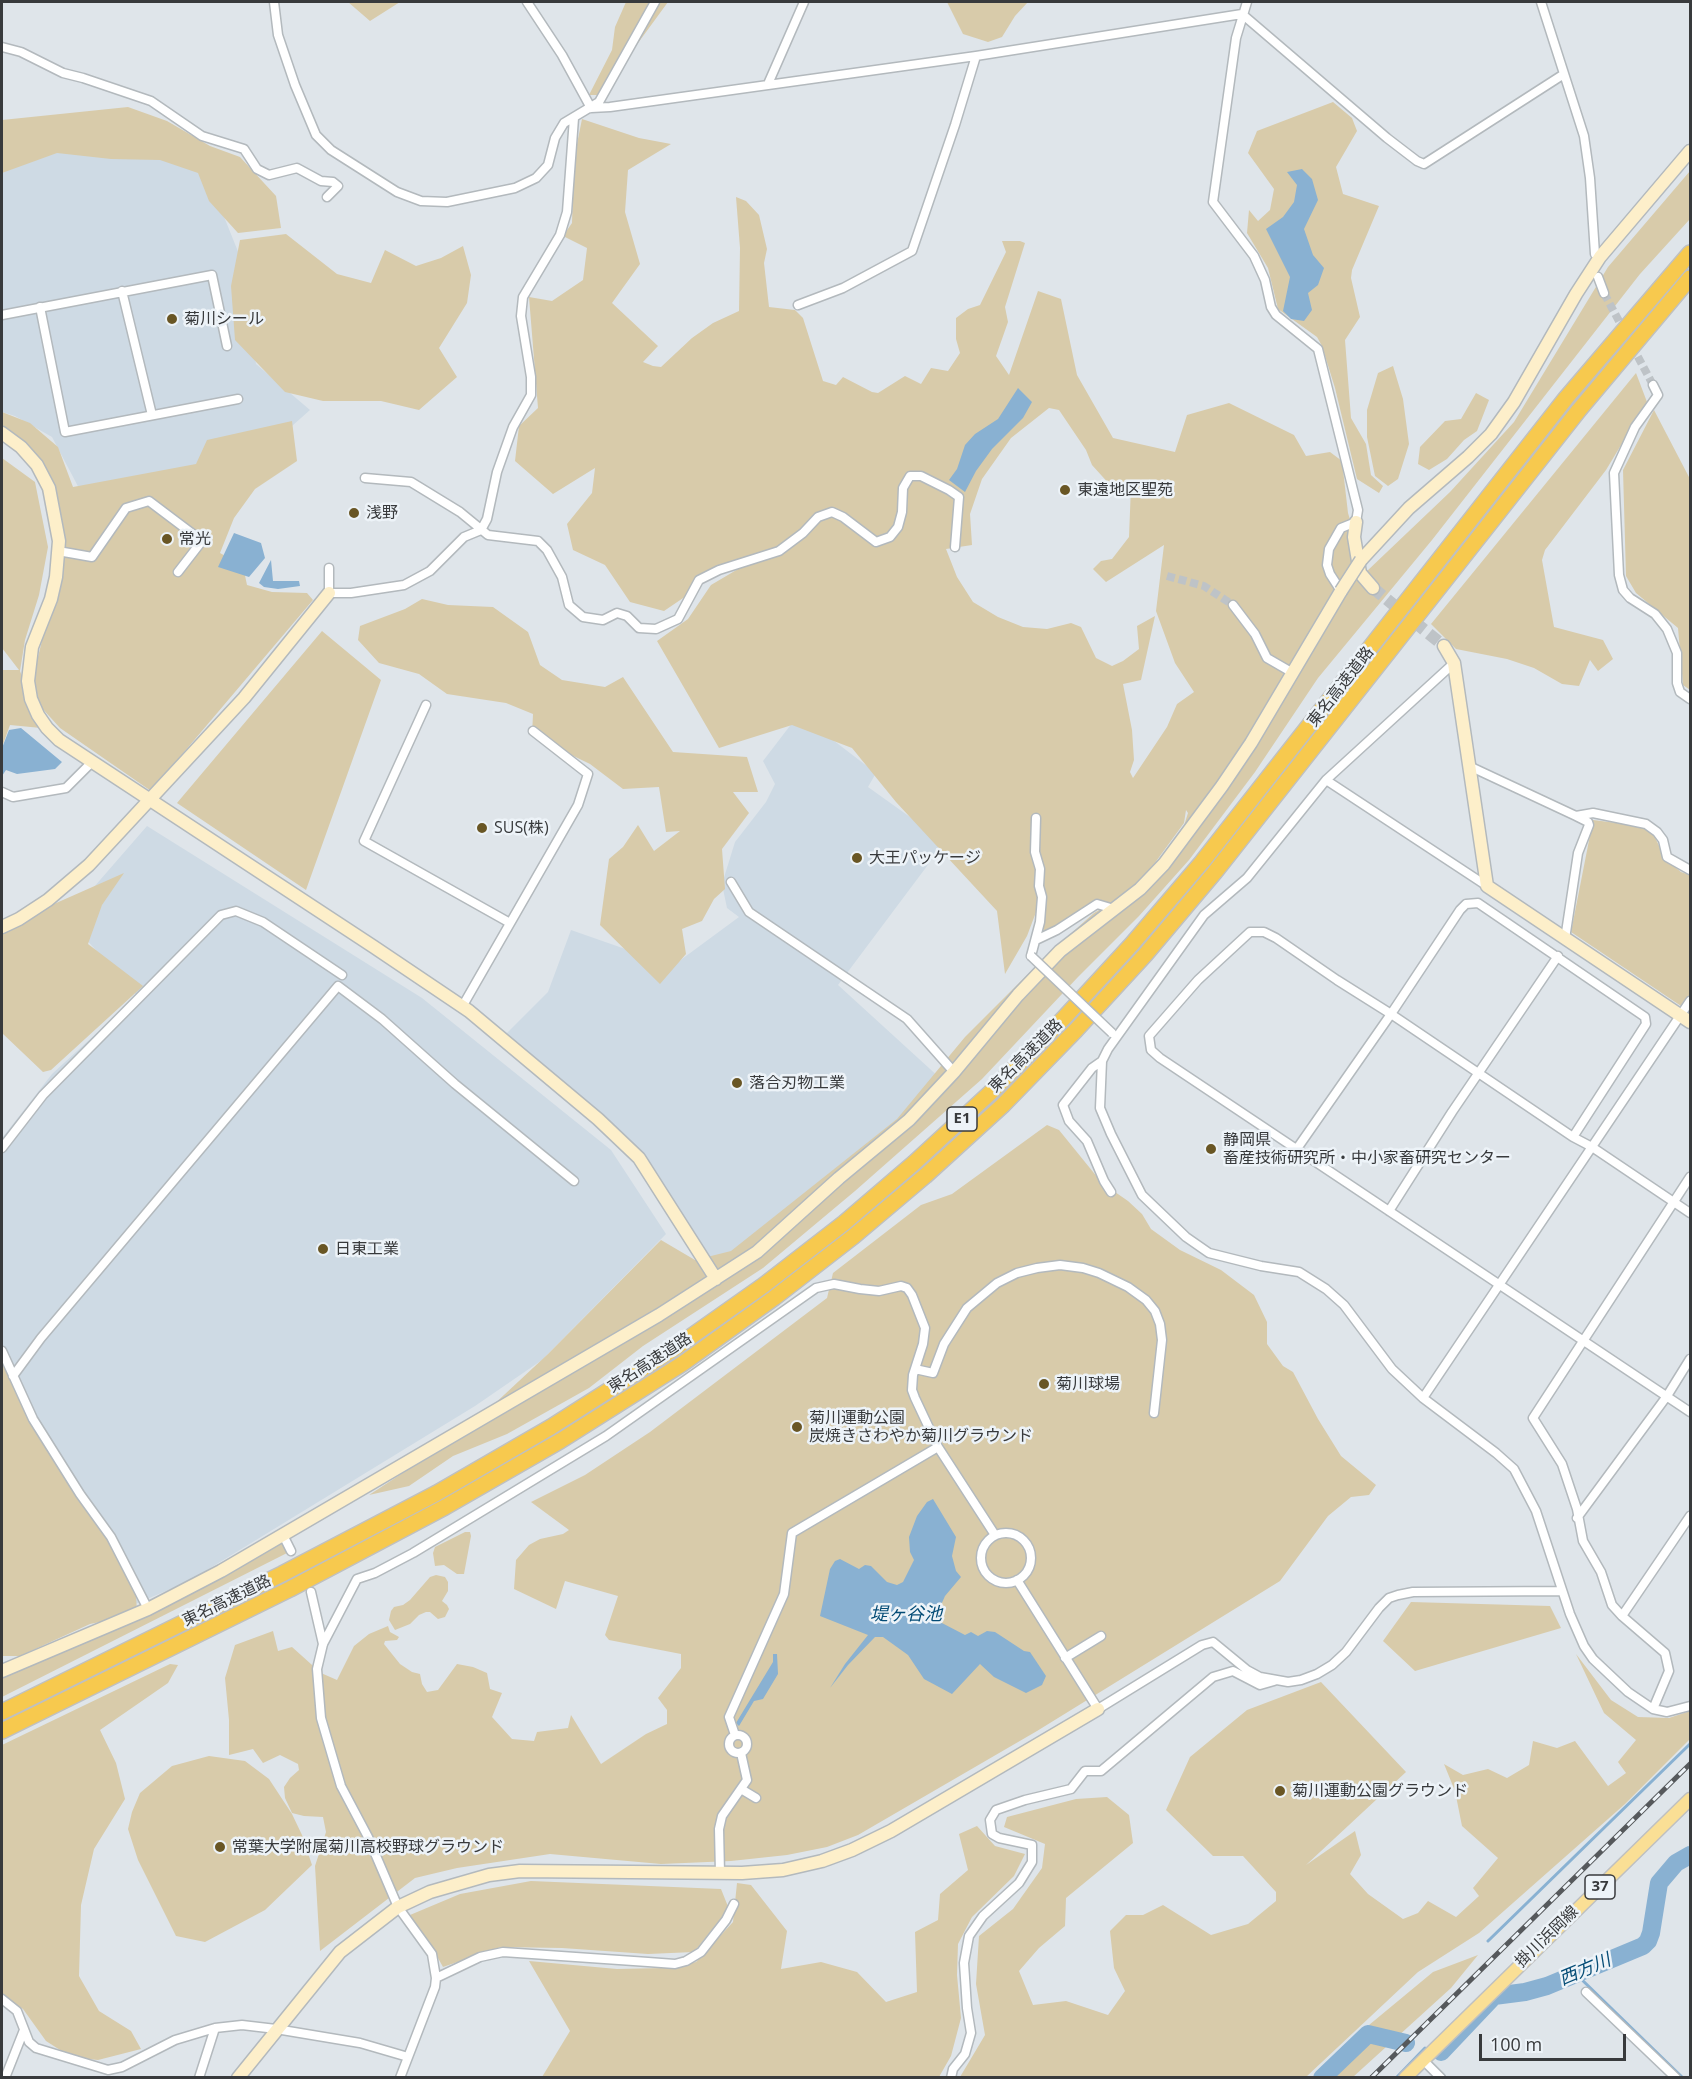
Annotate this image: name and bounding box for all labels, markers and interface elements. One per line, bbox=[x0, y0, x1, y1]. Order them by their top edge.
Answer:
place label: 菊川シール bbox=[184, 309, 264, 329]
marker: 菊川シール bbox=[165, 312, 179, 326]
place label: 東遠地区聖苑 bbox=[1077, 480, 1173, 500]
marker: 東遠地区聖苑 bbox=[1058, 483, 1072, 497]
place label: 浅野 bbox=[366, 503, 398, 523]
marker: 浅野 bbox=[347, 506, 361, 520]
place label: 常光 bbox=[179, 529, 211, 549]
marker: 常光 bbox=[160, 532, 174, 546]
street label: 東名高速道路 bbox=[1304, 643, 1378, 731]
place label: SUS(株) bbox=[494, 818, 549, 838]
marker: SUS(株) bbox=[475, 821, 489, 835]
place label: 大王パッケージ bbox=[869, 848, 981, 868]
marker: 大王パッケージ bbox=[850, 851, 864, 865]
street label: 東名高速道路 bbox=[985, 1015, 1067, 1097]
place label: 落合刃物工業 bbox=[749, 1073, 845, 1093]
marker: 落合刃物工業 bbox=[730, 1076, 744, 1090]
road number: E1 bbox=[947, 1107, 977, 1131]
place label: 静岡県 畜産技術研究所・中小家畜研究センター bbox=[1223, 1130, 1511, 1168]
marker: 静岡県 畜産技術研究所・中小家畜研究センター bbox=[1204, 1142, 1218, 1156]
place label: 日東工業 bbox=[335, 1239, 399, 1259]
marker: 日東工業 bbox=[316, 1242, 330, 1256]
street label: 東名高速道路 bbox=[605, 1329, 695, 1397]
place label: 菊川球場 bbox=[1056, 1374, 1120, 1394]
marker: 菊川球場 bbox=[1037, 1377, 1051, 1391]
place label: 菊川運動公園 炭焼きさわやか菊川グラウンド bbox=[809, 1408, 1033, 1446]
marker: 菊川運動公園 炭焼きさわやか菊川グラウンド bbox=[790, 1420, 804, 1434]
street label: 東名高速道路 bbox=[180, 1571, 274, 1631]
water label: 堤ヶ谷池 bbox=[870, 1604, 942, 1626]
place label: 菊川運動公園グラウンド bbox=[1292, 1781, 1468, 1801]
marker: 菊川運動公園グラウンド bbox=[1273, 1784, 1287, 1798]
place label: 常葉大学附属菊川高校野球グラウンド bbox=[232, 1837, 504, 1857]
marker: 常葉大学附属菊川高校野球グラウンド bbox=[213, 1840, 227, 1854]
road number: 37 bbox=[1585, 1875, 1615, 1899]
street label: 掛川浜岡線 bbox=[1512, 1902, 1582, 1972]
water label: 西方川 bbox=[1556, 1950, 1614, 1990]
scale bar bbox=[1482, 2022, 1629, 2060]
text: 100 m bbox=[1490, 2032, 1542, 2056]

